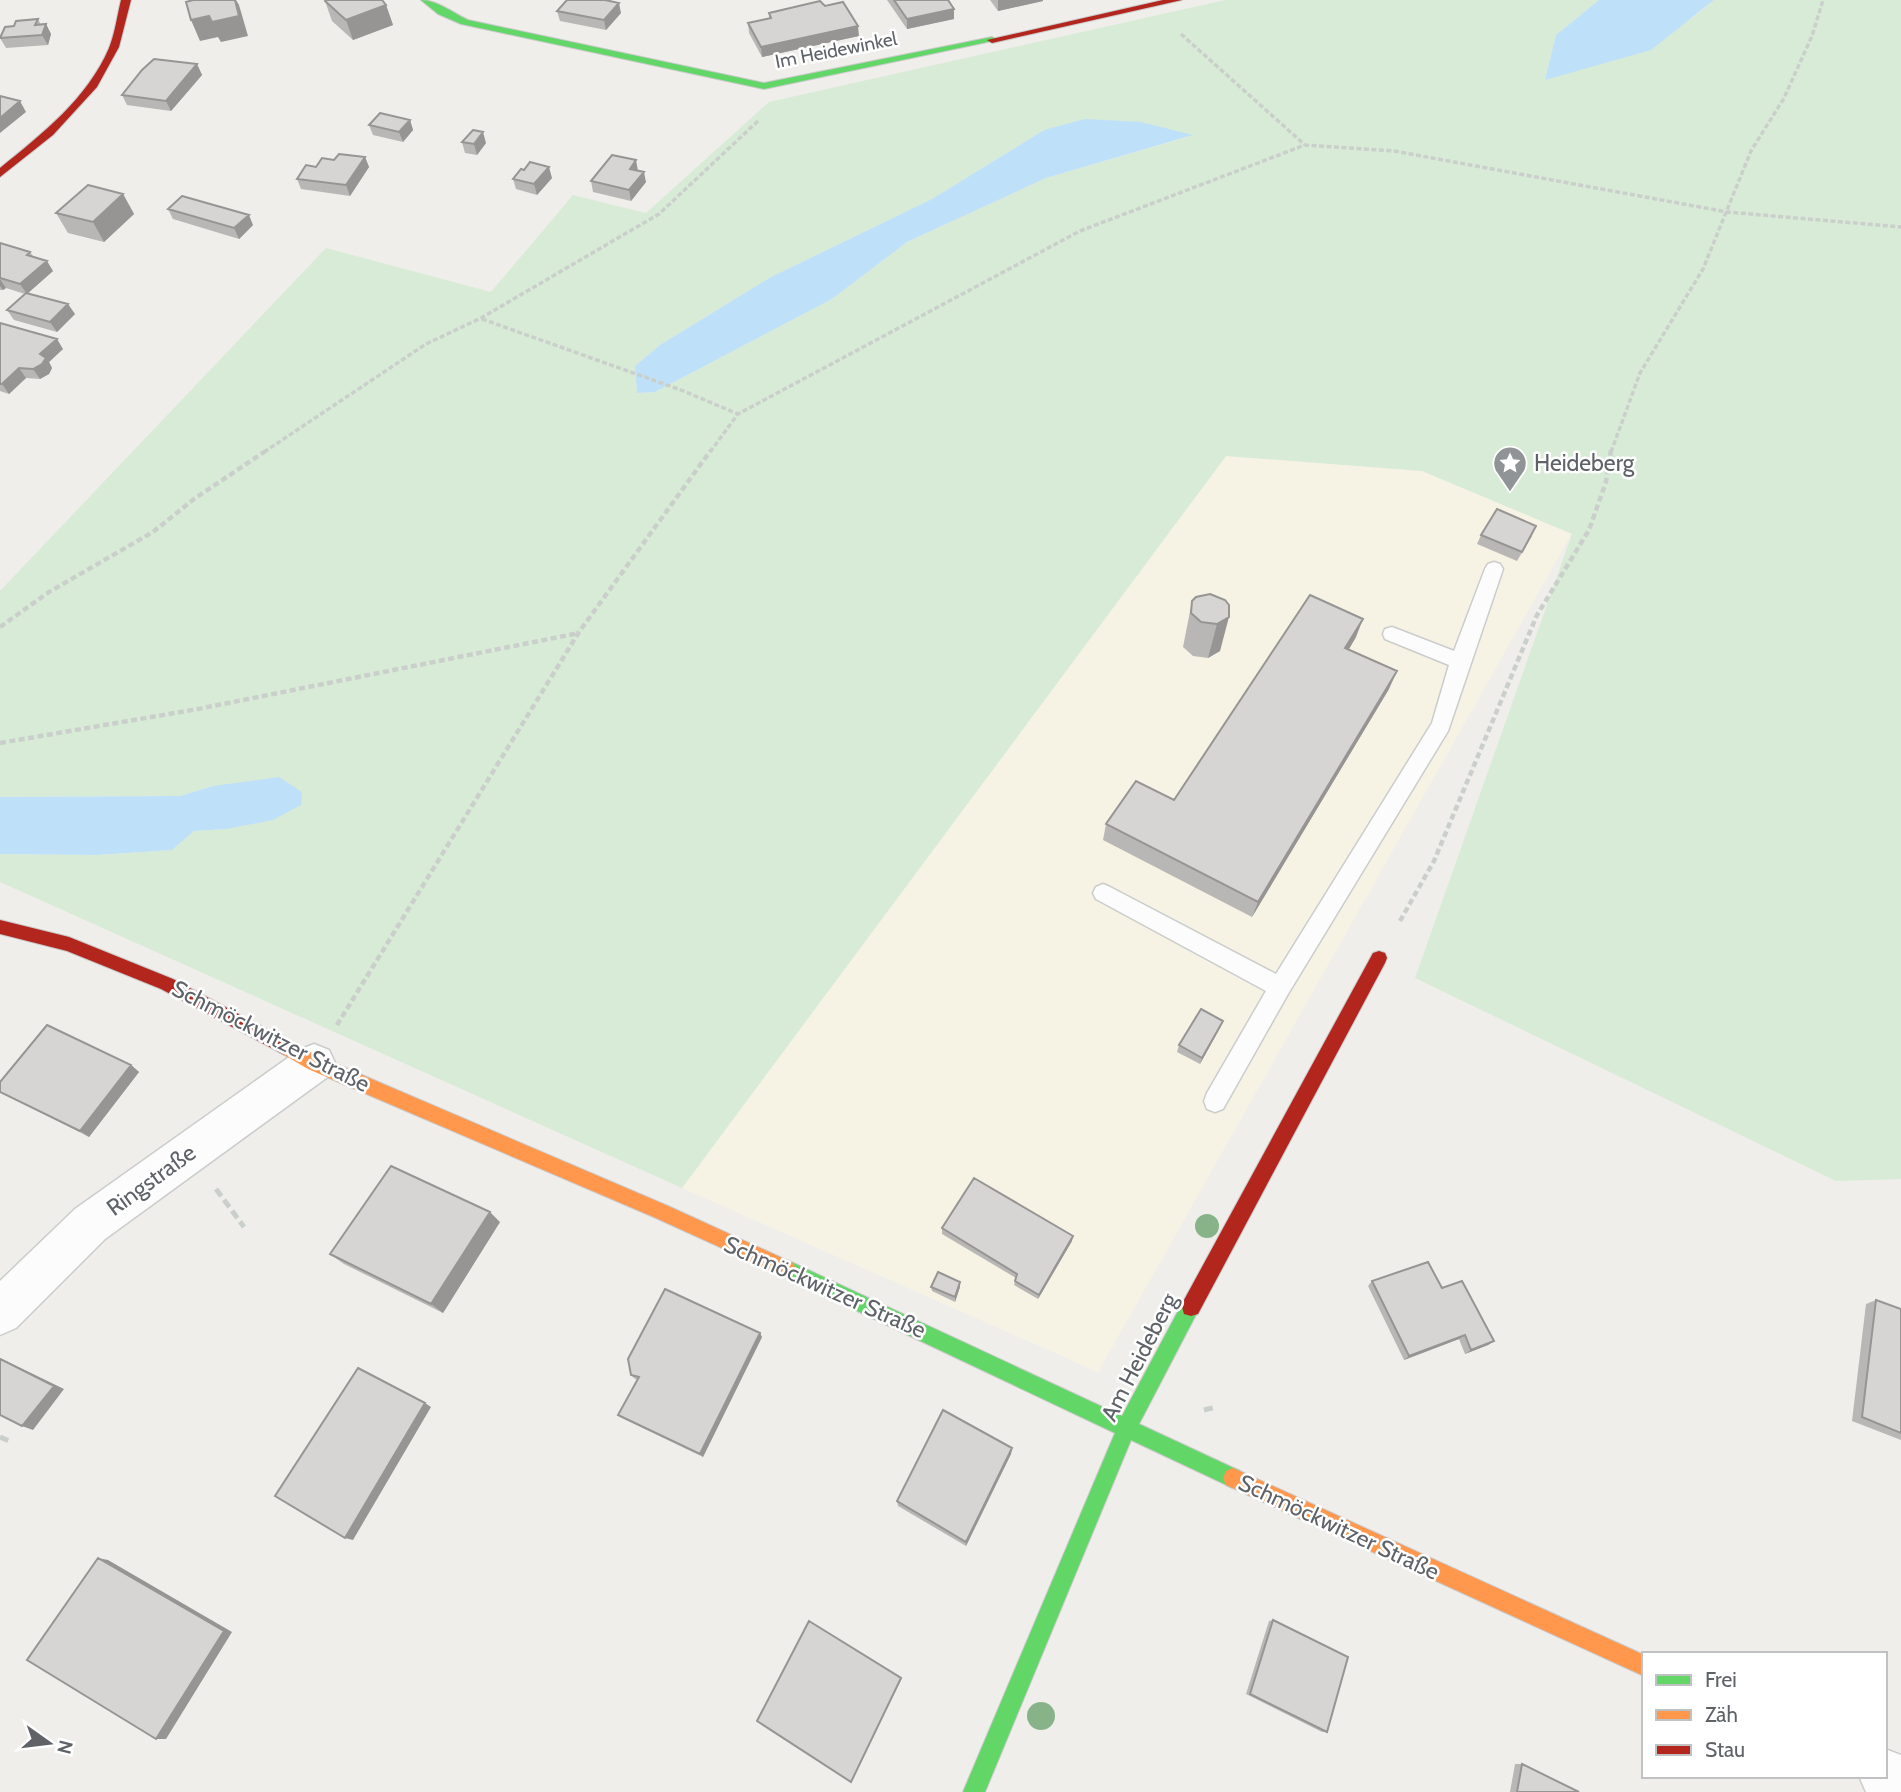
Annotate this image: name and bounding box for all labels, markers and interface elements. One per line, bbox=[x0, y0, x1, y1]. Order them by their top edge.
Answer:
street label: Im Heidewinkel bbox=[773, 27, 899, 73]
place icon: Heideberg bbox=[1491, 444, 1529, 493]
place label: Heideberg bbox=[1534, 449, 1635, 477]
street label: Schmöckwitzer Straße bbox=[168, 974, 375, 1098]
street label: Ringstraße bbox=[101, 1138, 201, 1222]
street label: Schmöckwitzer Straße bbox=[720, 1230, 930, 1344]
street label: Am Heideberg bbox=[1095, 1288, 1183, 1426]
street label: Schmöckwitzer Straße bbox=[1234, 1468, 1444, 1586]
legend bbox=[1642, 1652, 1887, 1778]
text: Frei bbox=[1705, 1667, 1737, 1692]
text: Zäh bbox=[1705, 1702, 1738, 1727]
north arrow bbox=[14, 1708, 84, 1778]
text: Stau bbox=[1705, 1737, 1745, 1762]
text: N bbox=[52, 1738, 78, 1756]

